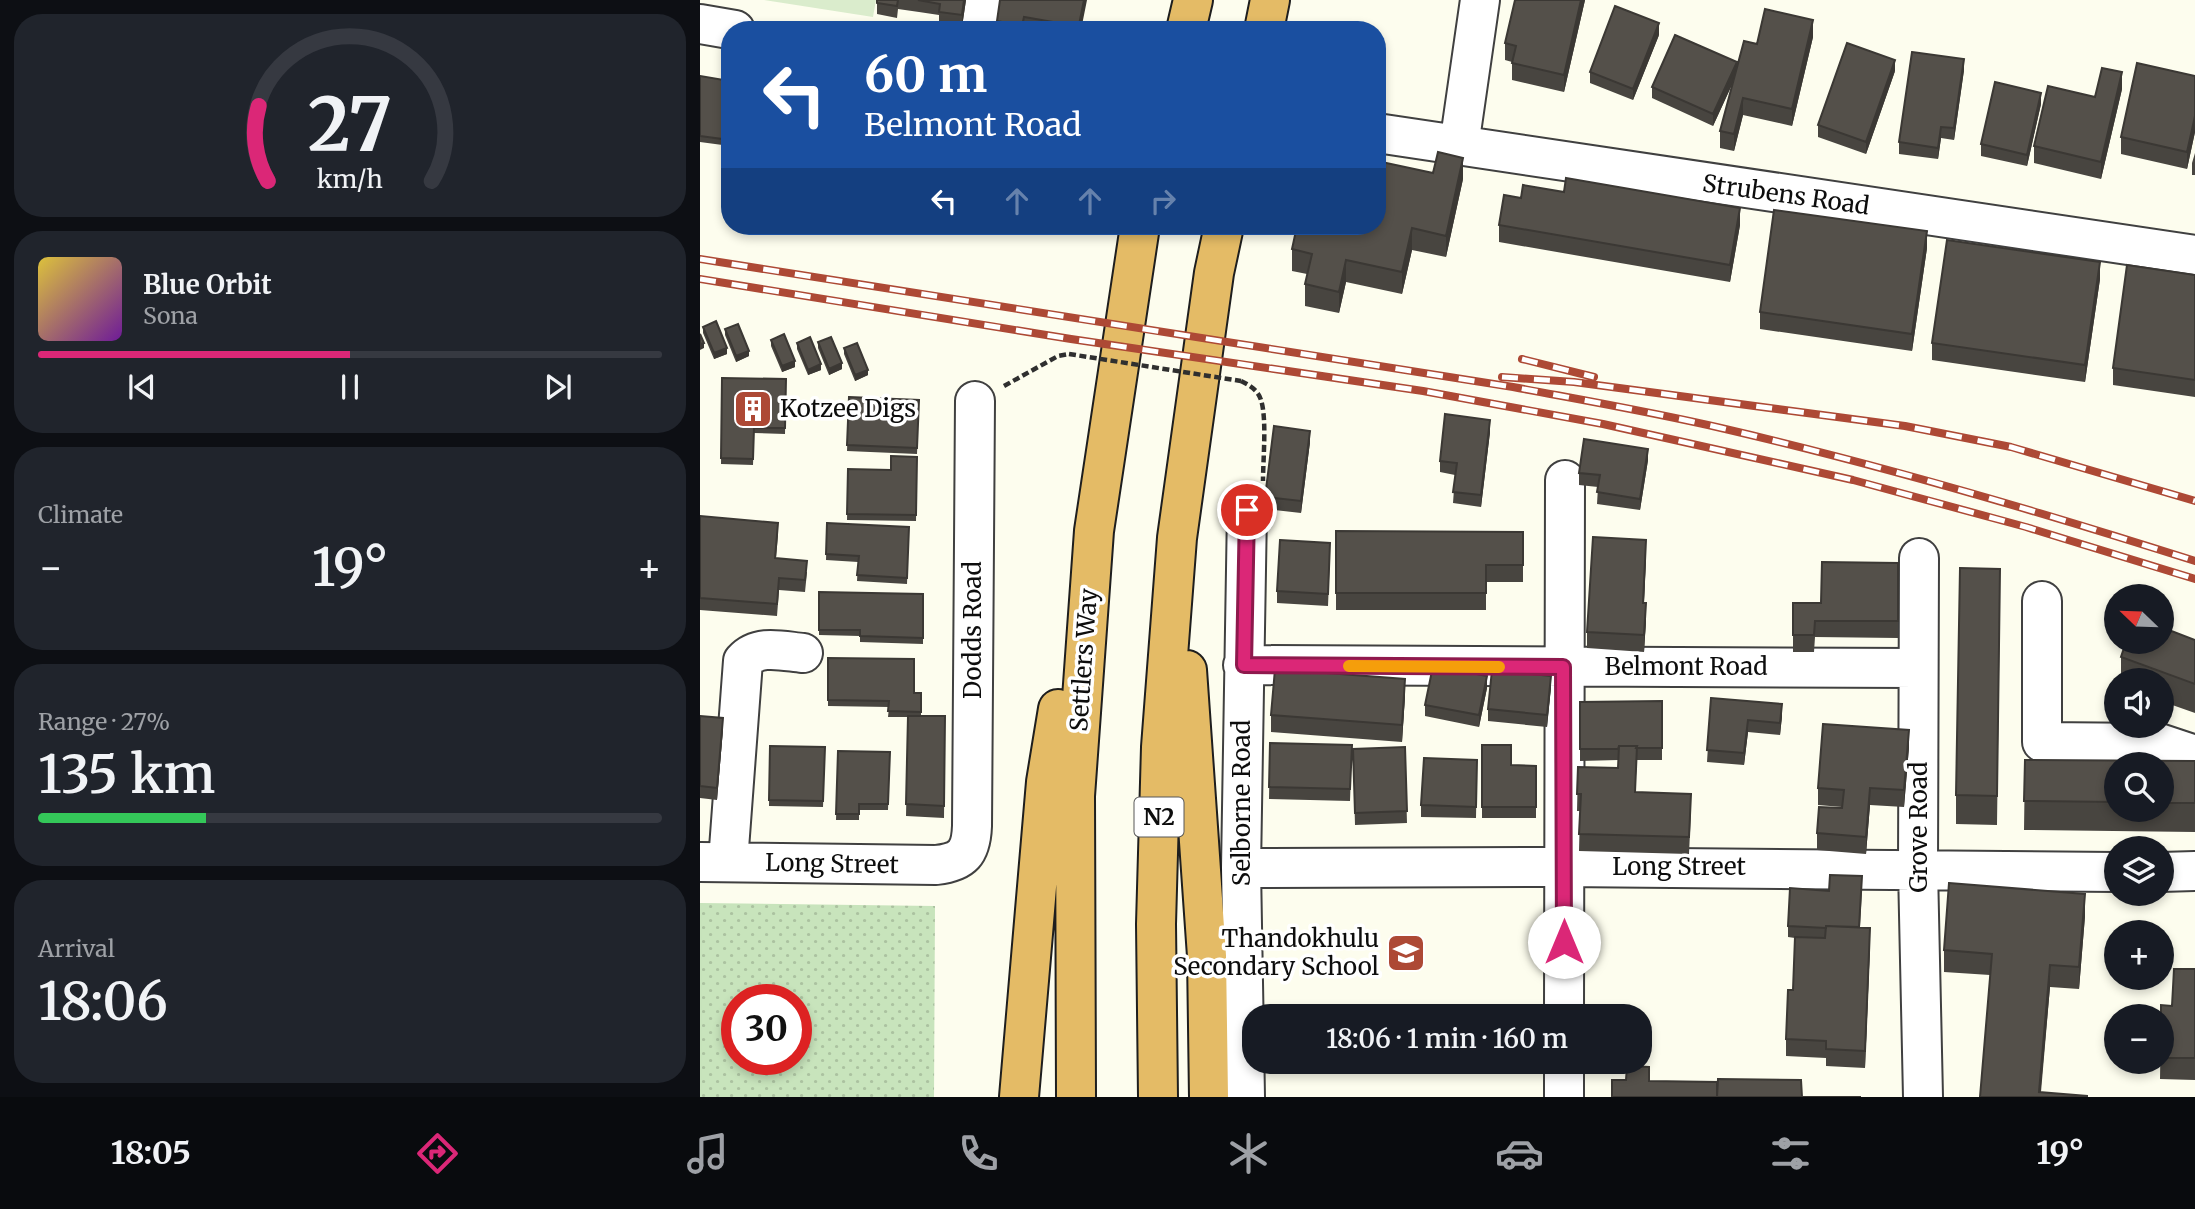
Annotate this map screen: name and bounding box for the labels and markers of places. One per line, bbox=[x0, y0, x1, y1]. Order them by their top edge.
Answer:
building icon: Kotzee Digs bbox=[732, 388, 774, 430]
place label: Kotzee Digs bbox=[780, 393, 916, 424]
pin bbox=[1217, 480, 1277, 540]
place label: Thandokhulu Secondary School bbox=[1173, 923, 1379, 982]
school or university icon: Thandokhulu Secondary School bbox=[1385, 932, 1427, 974]

